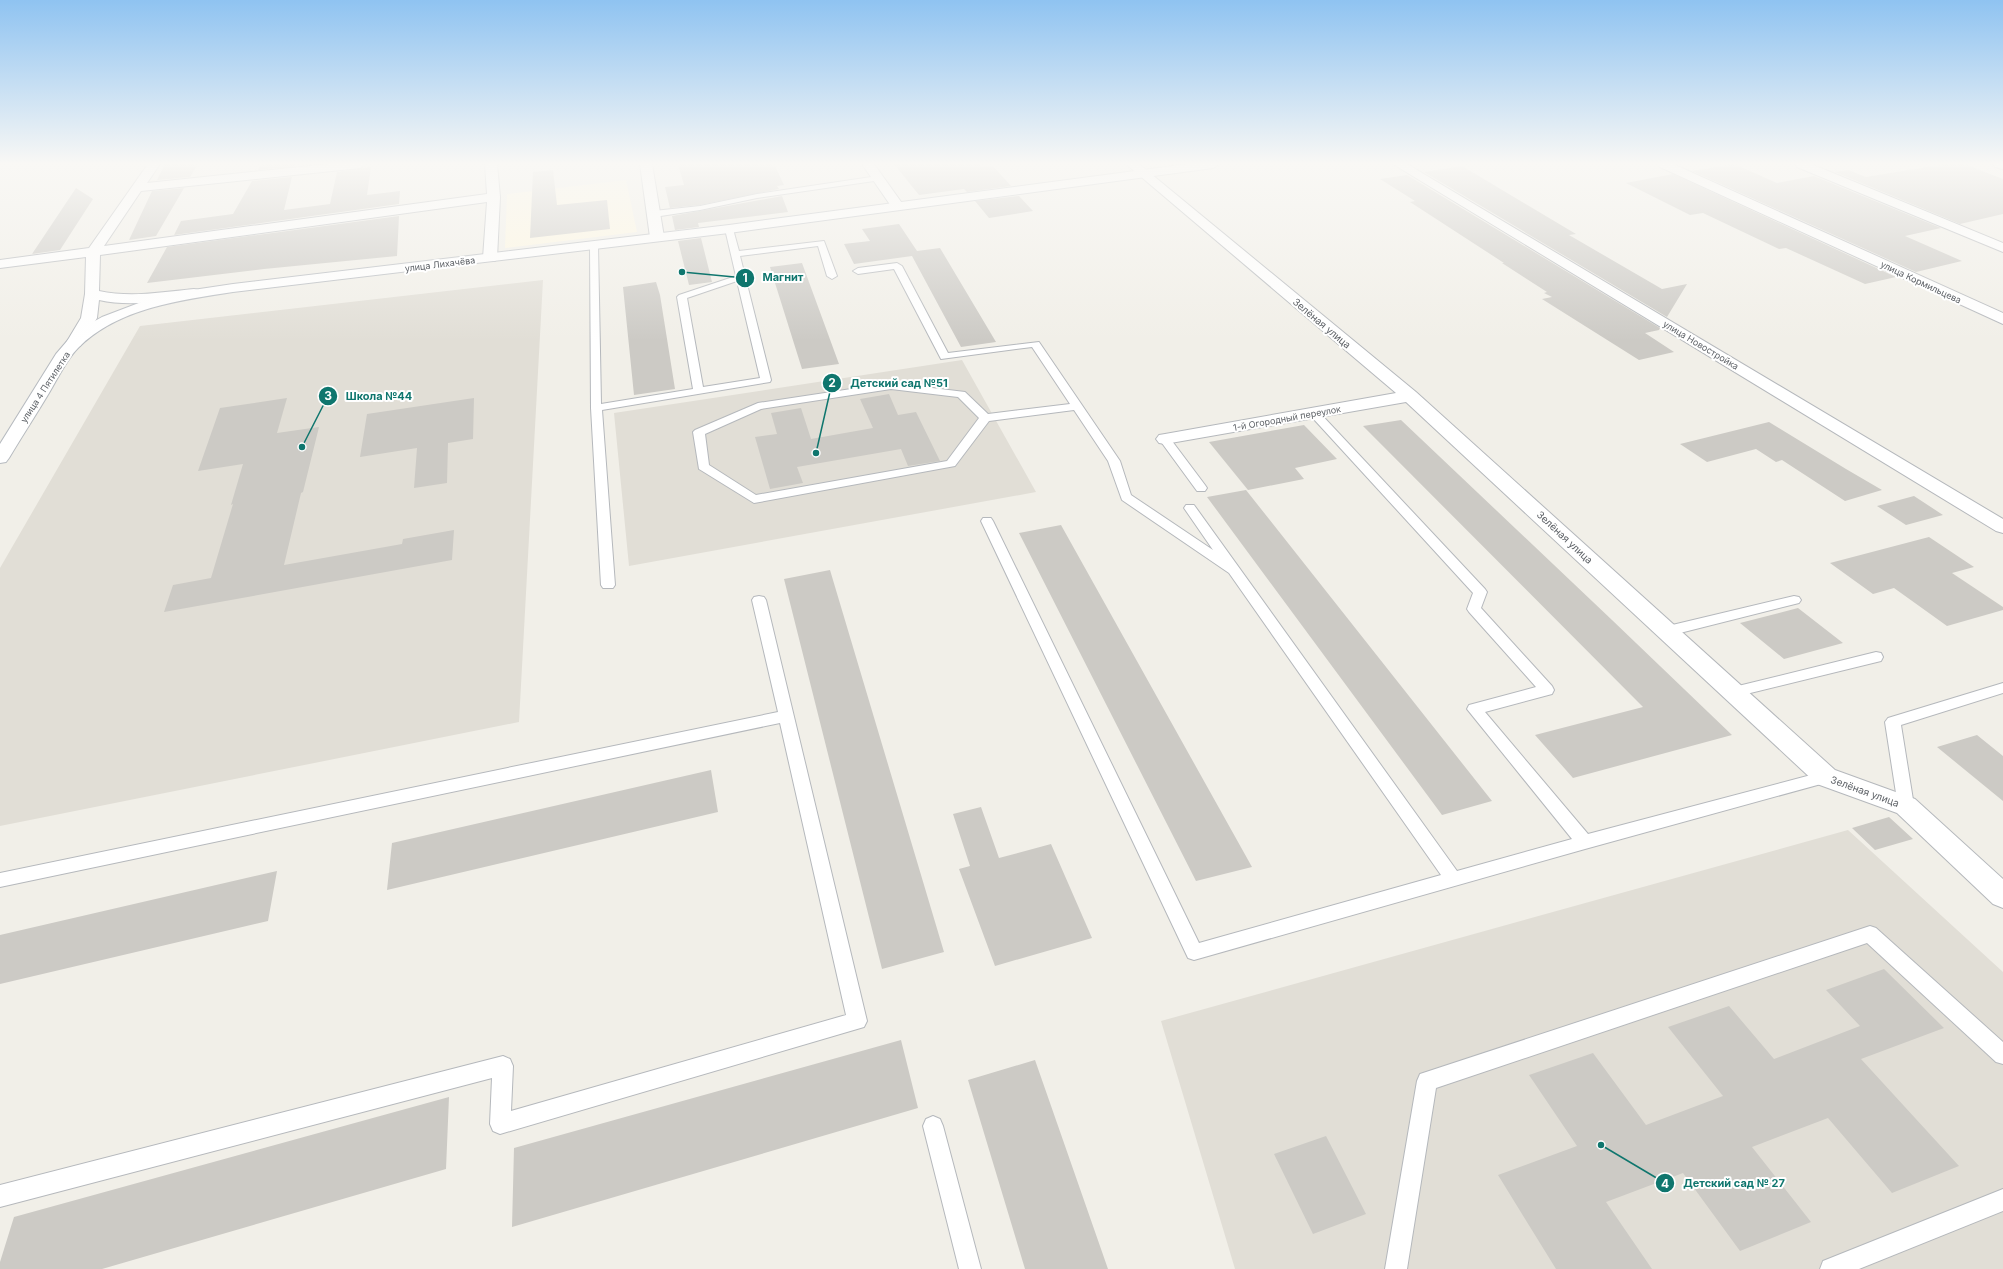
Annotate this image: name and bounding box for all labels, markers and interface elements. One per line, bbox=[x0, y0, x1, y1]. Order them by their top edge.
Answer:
street label: улица Лихачёва bbox=[404, 254, 476, 274]
street label: улица Кормильцева bbox=[1879, 258, 1963, 306]
callout: Магнит bbox=[735, 266, 812, 289]
text: 1 bbox=[742, 270, 748, 285]
text: Магнит bbox=[762, 270, 804, 284]
street label: Зелёная улица bbox=[1291, 295, 1353, 351]
street label: улица Новостройка bbox=[1661, 318, 1741, 372]
street label: улица 4 Пятилетка bbox=[18, 349, 72, 425]
callout: Детский сад №51 bbox=[822, 372, 955, 395]
text: 2 bbox=[828, 375, 836, 390]
text: Детский сад №51 bbox=[850, 376, 948, 390]
callout: Школа №44 bbox=[318, 384, 420, 407]
text: 3 bbox=[324, 388, 332, 403]
text: Школа №44 bbox=[346, 389, 412, 403]
street label: 1-й Огородный переулок bbox=[1232, 403, 1342, 433]
street label: Зелёная улица bbox=[1535, 508, 1595, 566]
street label: Зелёная улица bbox=[1829, 773, 1901, 809]
callout: Детский сад № 27 bbox=[1655, 1172, 1792, 1195]
text: 4 bbox=[1661, 1176, 1669, 1191]
text: Детский сад № 27 bbox=[1683, 1176, 1785, 1190]

